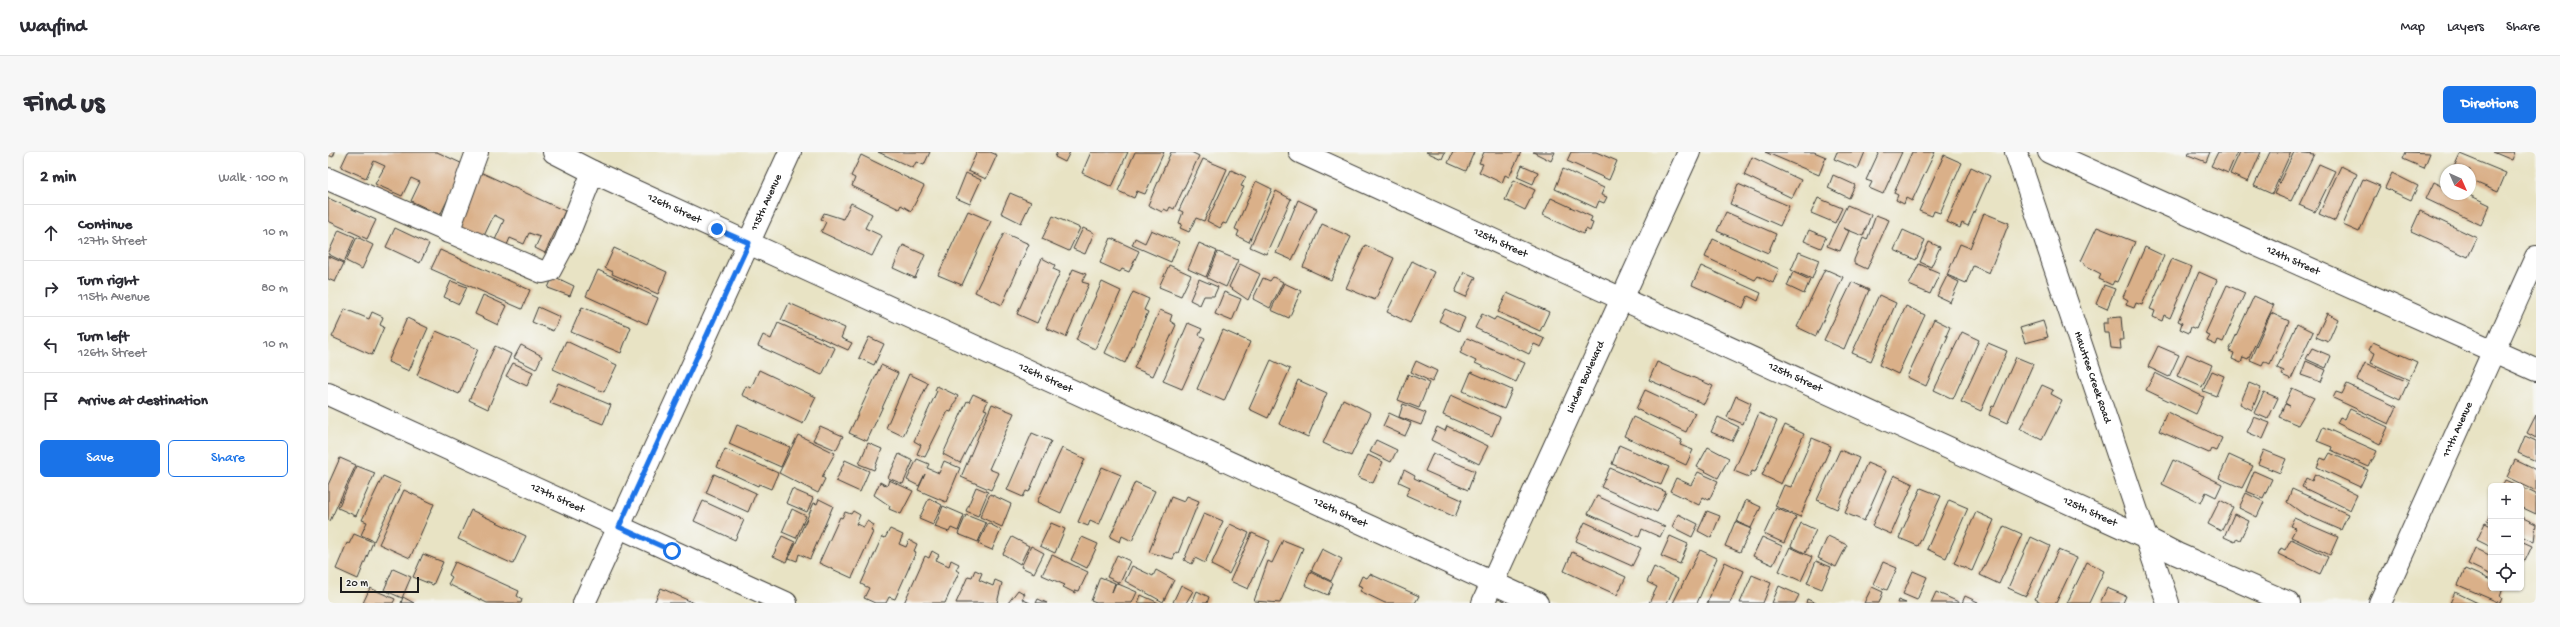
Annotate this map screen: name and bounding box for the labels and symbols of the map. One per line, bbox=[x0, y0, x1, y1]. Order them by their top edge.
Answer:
north arrow bbox=[2440, 164, 2476, 200]
street label: 115th Avenue bbox=[748, 172, 785, 234]
street label: 126th Street bbox=[644, 191, 704, 227]
route end bbox=[708, 220, 726, 238]
street label: 125th Street bbox=[1470, 225, 1530, 261]
street label: 124th Street bbox=[2263, 243, 2323, 279]
street label: Hawtree Creek Road bbox=[2071, 330, 2114, 426]
street label: Linden Boulevard bbox=[1564, 338, 1608, 415]
street label: 125th Street bbox=[1765, 360, 1825, 396]
street label: 126th Street bbox=[1016, 361, 1075, 397]
street label: 111th Avenue bbox=[2440, 400, 2476, 460]
street label: 127th Street bbox=[527, 481, 588, 517]
street label: 125th Street bbox=[2060, 494, 2120, 530]
street label: 126th Street bbox=[1310, 495, 1370, 531]
route start bbox=[663, 542, 681, 560]
scale bar bbox=[340, 575, 419, 594]

